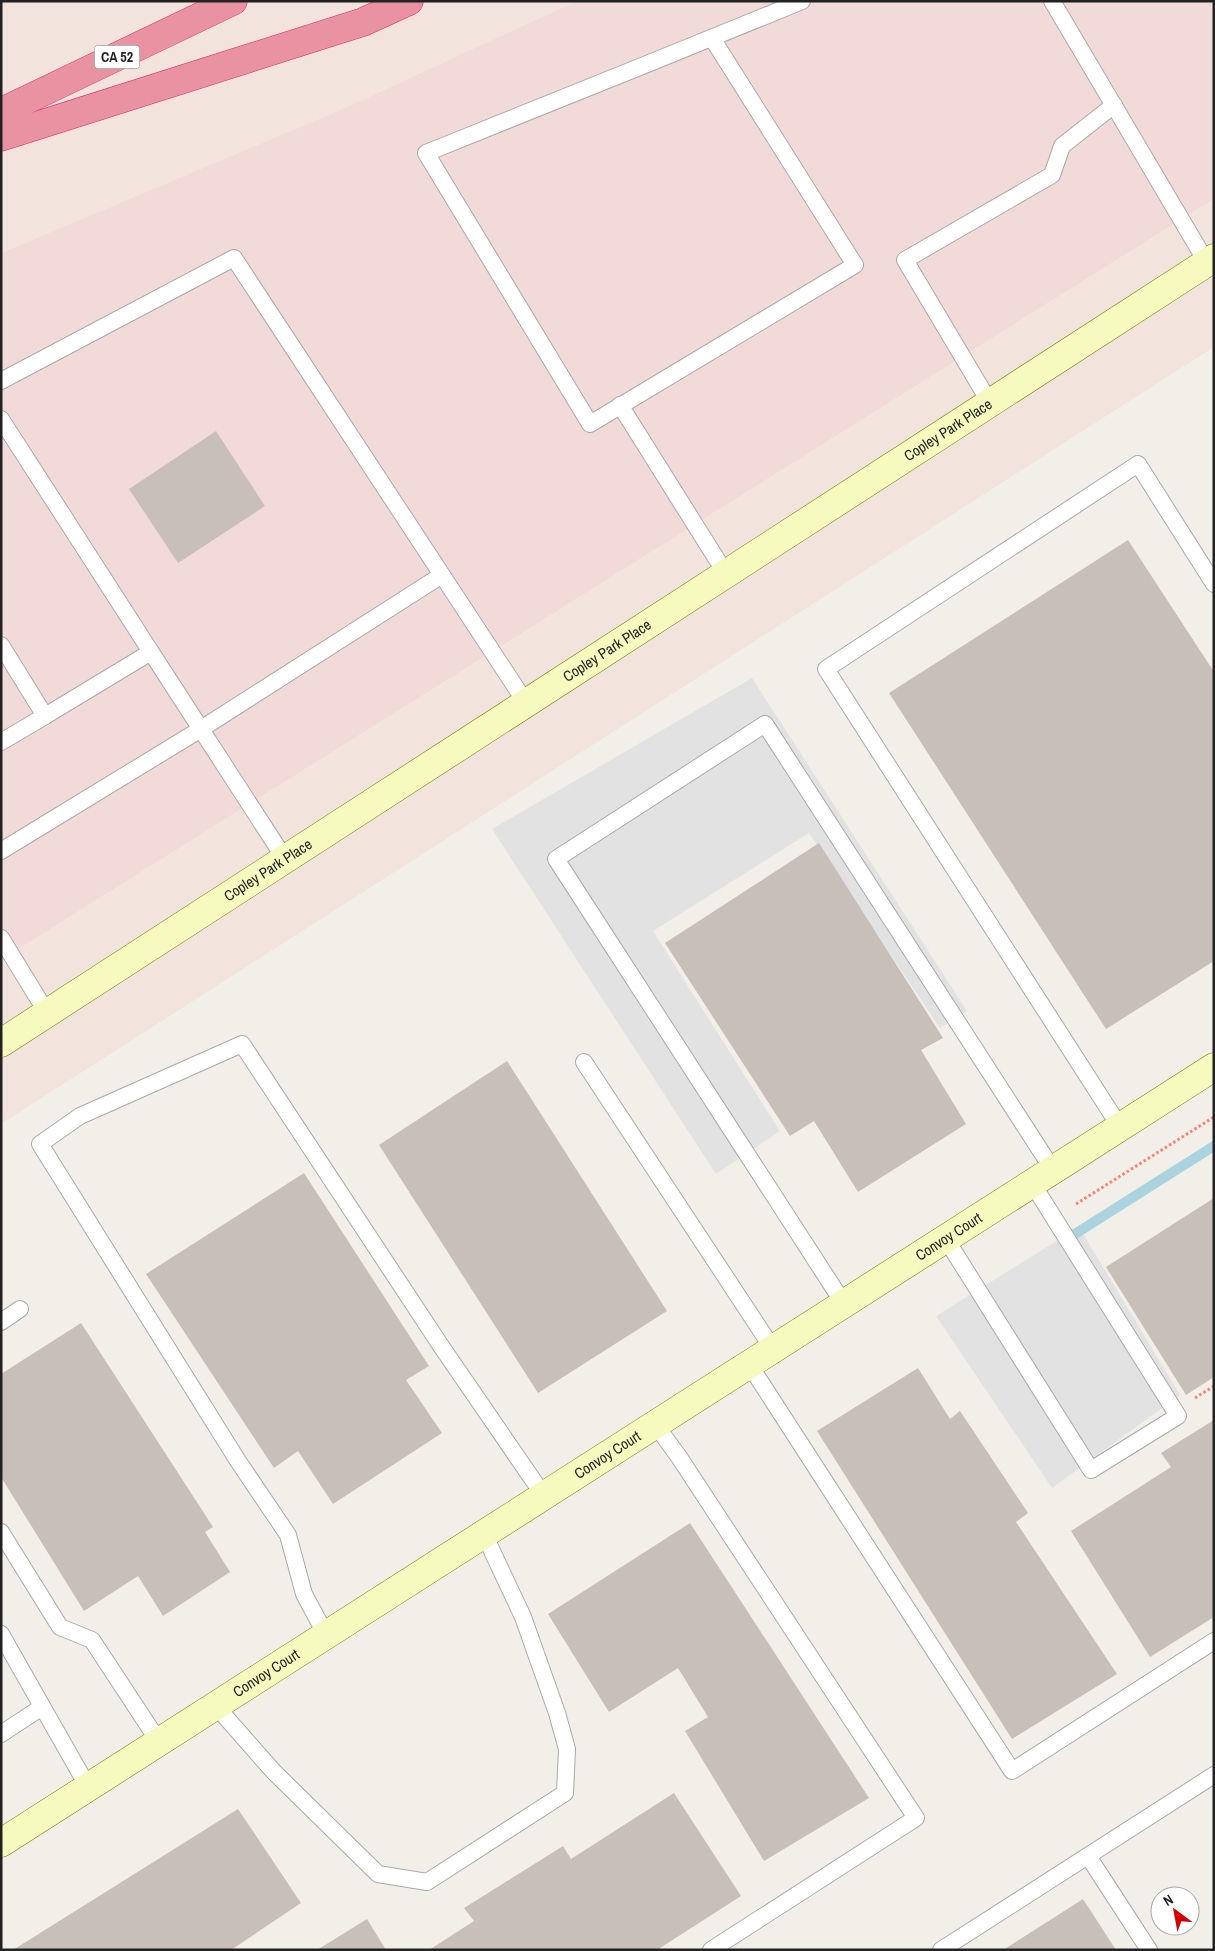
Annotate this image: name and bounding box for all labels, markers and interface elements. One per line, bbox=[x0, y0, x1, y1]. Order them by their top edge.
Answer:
road number: CA 52 bbox=[94, 46, 140, 68]
street label: Copley Park Place bbox=[900, 393, 996, 466]
street label: Copley Park Place bbox=[559, 614, 655, 687]
street label: Copley Park Place bbox=[219, 833, 316, 906]
street label: Convoy Court bbox=[911, 1207, 986, 1265]
street label: Convoy Court bbox=[570, 1425, 645, 1484]
street label: Convoy Court bbox=[229, 1643, 304, 1702]
north arrow bbox=[1150, 1886, 1200, 1936]
text: N bbox=[1160, 1890, 1176, 1910]

